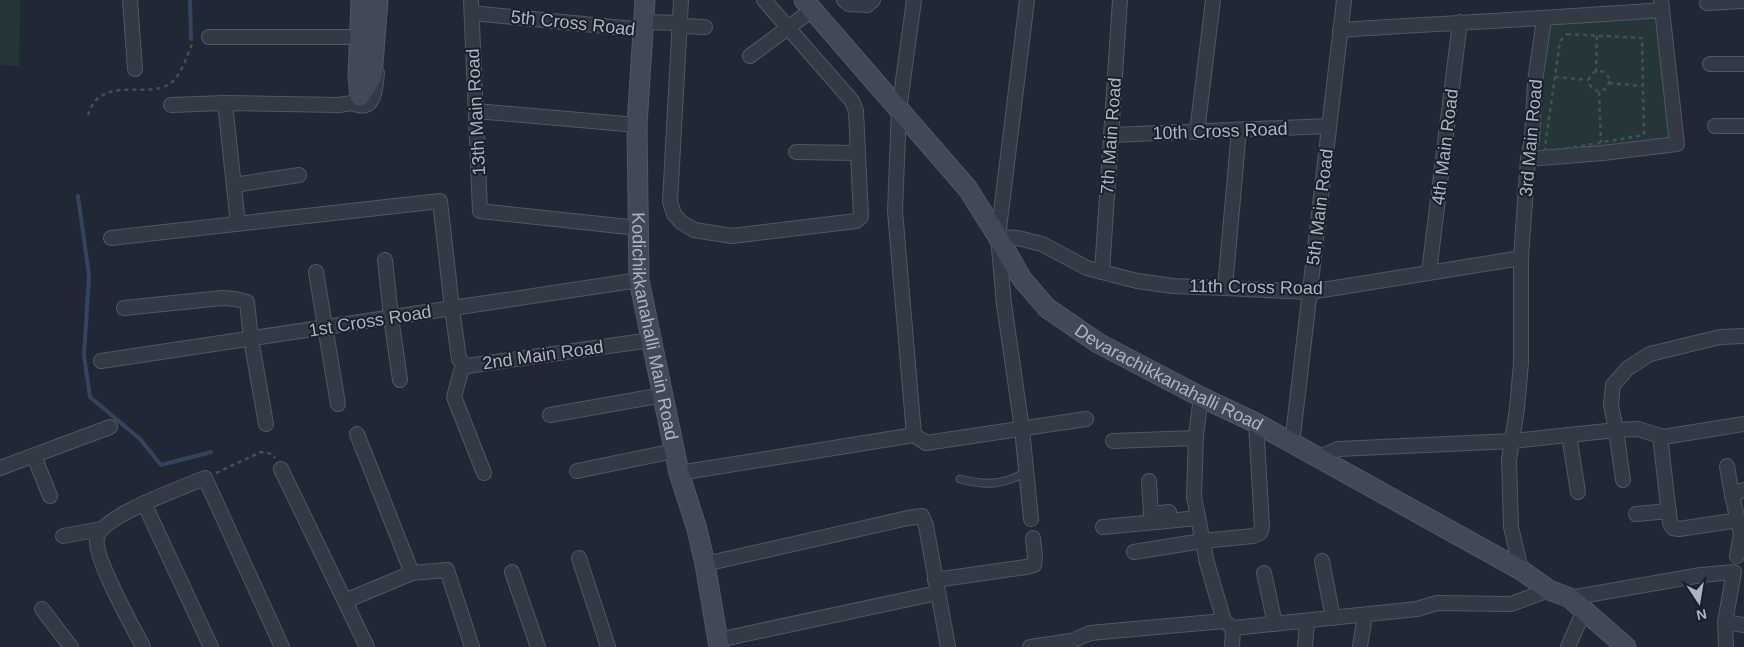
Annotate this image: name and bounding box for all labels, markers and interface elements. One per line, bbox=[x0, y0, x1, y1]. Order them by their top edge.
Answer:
street label: 5th Cross Road bbox=[510, 7, 636, 39]
street label: 13th Main Road bbox=[463, 48, 489, 176]
street label: 7th Main Road bbox=[1097, 77, 1125, 195]
street label: 3rd Main Road bbox=[1516, 78, 1546, 198]
street label: 4th Main Road bbox=[1428, 88, 1462, 206]
street label: 10th Cross Road bbox=[1152, 119, 1288, 143]
street label: 5th Main Road bbox=[1303, 148, 1337, 266]
street label: Kodichikkanahalli Main Road bbox=[628, 212, 682, 442]
street label: 11th Cross Road bbox=[1189, 276, 1323, 298]
street label: 1st Cross Road bbox=[307, 301, 433, 341]
street label: Devarachikkanahalli Road bbox=[1071, 320, 1266, 435]
street label: 2nd Main Road bbox=[481, 337, 605, 373]
north arrow bbox=[1674, 577, 1724, 627]
text: N bbox=[1695, 606, 1708, 624]

